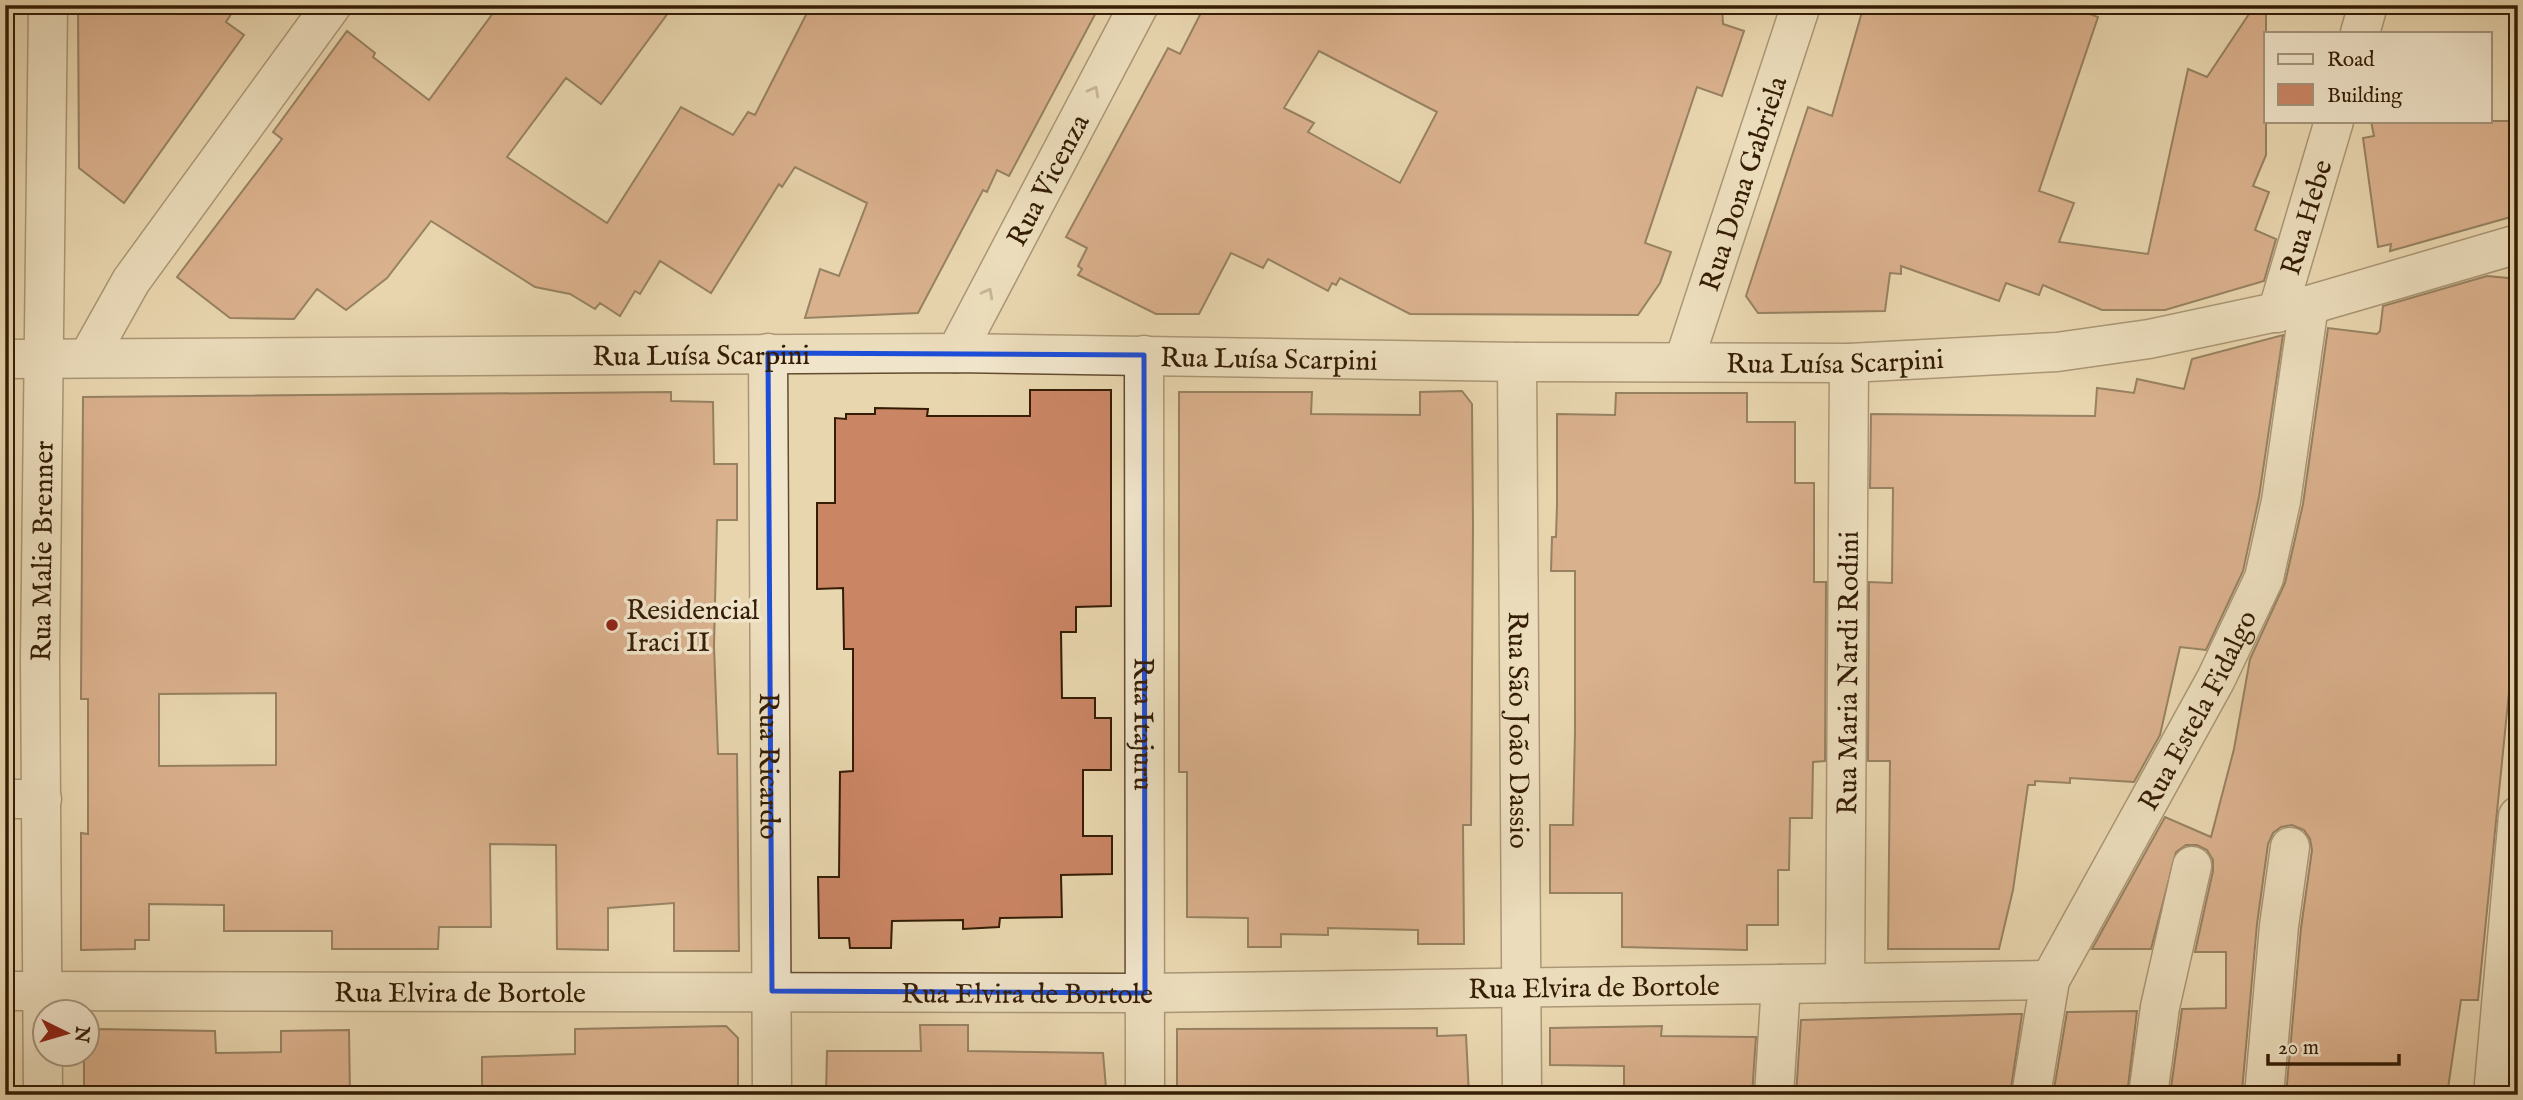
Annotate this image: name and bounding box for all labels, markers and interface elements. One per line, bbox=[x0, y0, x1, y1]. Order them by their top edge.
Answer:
legend bbox=[2264, 32, 2492, 122]
text: Road bbox=[2327, 47, 2375, 74]
street label: Rua Dona Gabriela bbox=[1693, 71, 1797, 296]
text: Building bbox=[2327, 83, 2403, 110]
one-way arrow bbox=[1086, 86, 1099, 99]
street label: Rua Vicenza bbox=[1000, 108, 1099, 253]
street label: Rua Hebe bbox=[2274, 156, 2342, 280]
one-way arrow bbox=[979, 287, 993, 300]
street label: Rua Luísa Scarpini bbox=[592, 339, 810, 375]
street label: Rua Luísa Scarpini bbox=[1160, 341, 1378, 380]
street label: Rua Luísa Scarpini bbox=[1726, 343, 1945, 383]
street label: Rua Malie Brenner bbox=[25, 440, 63, 662]
street label: Rua Maria Nardi Rodini bbox=[1831, 531, 1868, 815]
place label: Residencial Iraci II bbox=[626, 594, 760, 661]
street label: Rua Estela Fidalgo bbox=[2132, 605, 2266, 817]
street label: Rua São João Dassio bbox=[1499, 611, 1535, 849]
marker: Residencial Iraci II bbox=[604, 617, 620, 633]
street label: Rua Itajuru bbox=[1124, 657, 1160, 791]
street label: Rua Ricardo bbox=[750, 692, 786, 840]
street label: Rua Elvira de Bortole bbox=[1468, 970, 1720, 1008]
street label: Rua Elvira de Bortole bbox=[334, 977, 586, 1012]
street label: Rua Elvira de Bortole bbox=[901, 978, 1153, 1013]
north arrow bbox=[32, 998, 102, 1068]
scale bar bbox=[2268, 1023, 2399, 1067]
text: N bbox=[68, 1024, 94, 1044]
text: 20 m bbox=[2278, 1035, 2319, 1062]

